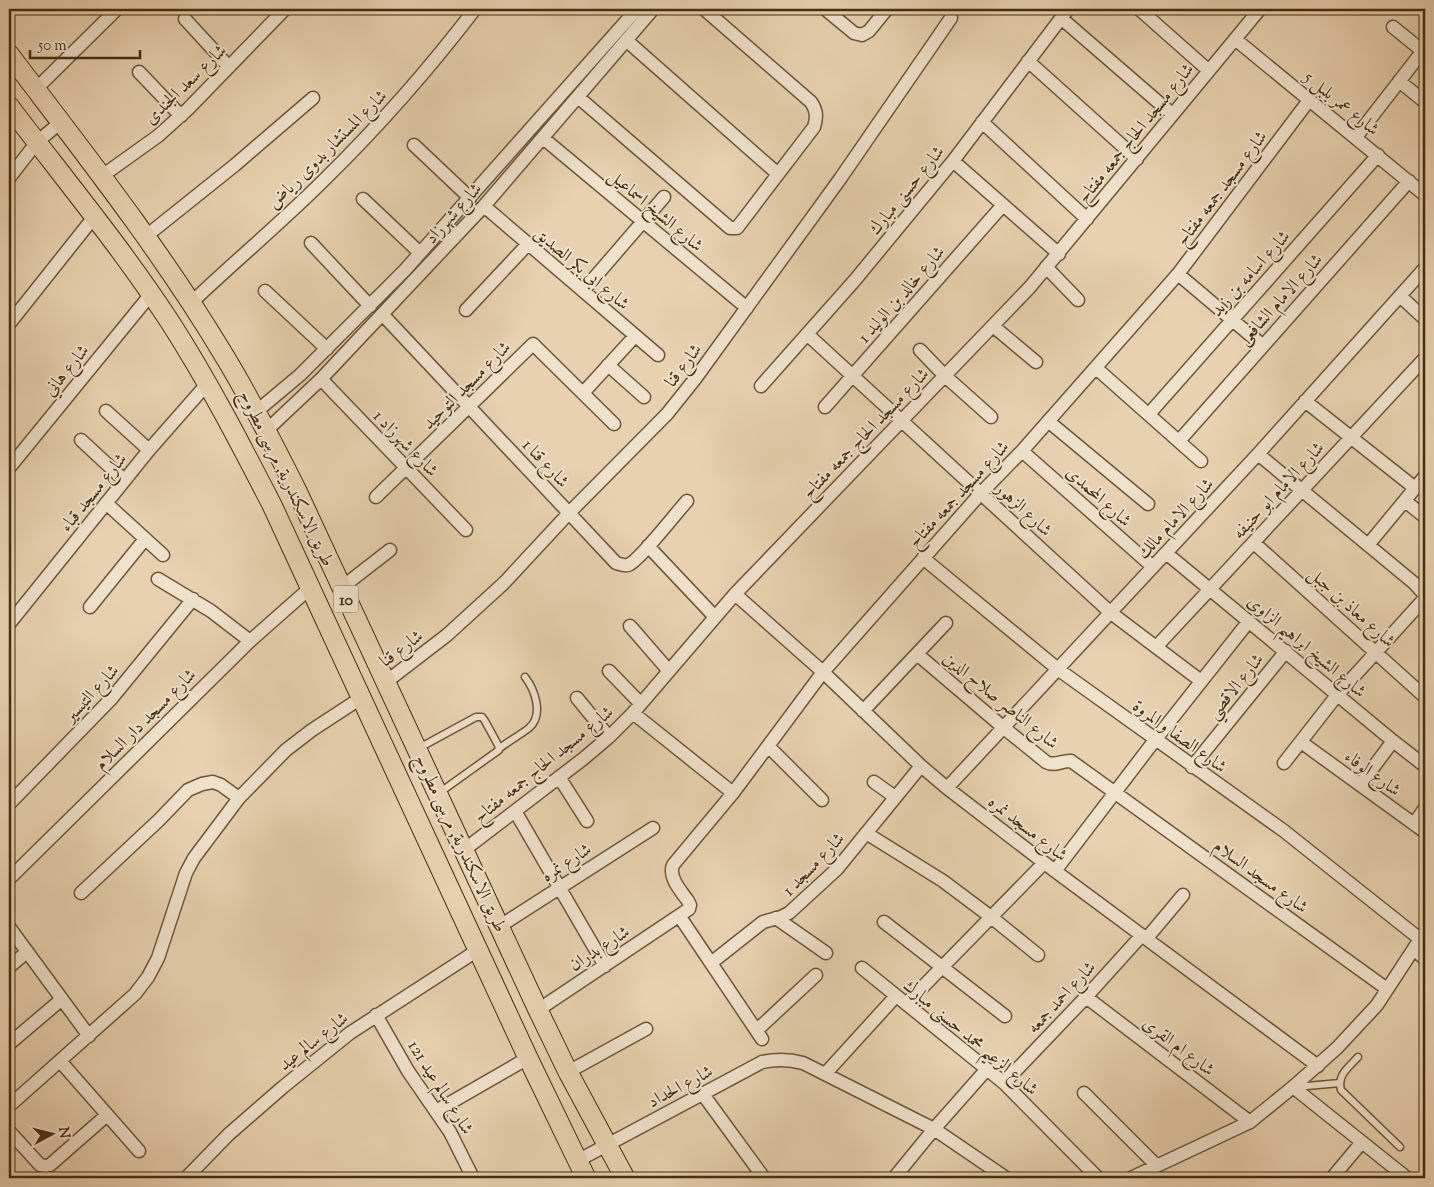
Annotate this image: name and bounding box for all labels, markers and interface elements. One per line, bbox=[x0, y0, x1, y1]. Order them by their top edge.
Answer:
scale bar bbox=[30, 28, 140, 60]
text: 50 m bbox=[37, 36, 67, 57]
street label: شارع سعد الجندى bbox=[139, 39, 234, 132]
street label: شارع مسجد الحاج جمعه مفتاح bbox=[1072, 58, 1202, 211]
street label: شارع عمر بلبل 5 bbox=[1297, 65, 1384, 143]
street label: شارع المستشار بدوى رياض bbox=[262, 84, 394, 216]
street label: شارع مسجد جمعه مفتاح bbox=[1170, 126, 1276, 253]
street label: شارع حسنى مبارك bbox=[863, 141, 952, 242]
street label: شارع الشيخ اسماعيل bbox=[601, 164, 708, 260]
street label: شارع شهرزاد bbox=[420, 178, 489, 251]
street label: شارع ابى بكر الصديق bbox=[527, 222, 634, 317]
street label: شارع اسامه بن زيد bbox=[1205, 225, 1298, 323]
street label: شارع خالد بن الوليد 1 bbox=[853, 241, 952, 350]
street label: شارع الامام الشافعى bbox=[1233, 248, 1331, 353]
street label: شارع مسجد التوحيد bbox=[417, 336, 518, 437]
street label: شارع قنا bbox=[659, 339, 710, 394]
street label: شارع هاني bbox=[38, 340, 97, 403]
street label: شارع مسجد الحاج جمعه مفتاح bbox=[797, 363, 937, 507]
street label: طريق الاسكندرية, مرسى مطروح bbox=[230, 386, 339, 572]
street label: شارع شهرزاد 1 bbox=[366, 405, 443, 484]
street label: شارع قنا 1 bbox=[515, 434, 574, 495]
street label: شارع مسجد جمعه مفتاح bbox=[903, 436, 1017, 556]
street label: شارع الامام ابو حنيفه bbox=[1227, 437, 1332, 547]
street label: شارع مسجد قباء bbox=[55, 448, 135, 538]
street label: شارع المحمدى bbox=[1059, 461, 1136, 534]
street label: شارع الامام مالك bbox=[1132, 473, 1222, 567]
street label: شارع الزهور bbox=[987, 476, 1057, 544]
street label: شارع معاذ بن جبل bbox=[1301, 562, 1400, 655]
road number: 10 bbox=[334, 586, 358, 612]
street label: شارع الشيخ ابراهيم الزاوى bbox=[1239, 590, 1371, 707]
street label: شارع قنا bbox=[375, 624, 430, 675]
street label: شارع الناصر صلاح الدين bbox=[935, 647, 1063, 757]
street label: شارع الاقصي bbox=[1202, 649, 1273, 727]
street label: شارع التيسير bbox=[57, 660, 126, 731]
street label: شارع مسجد دار السلام bbox=[89, 663, 204, 778]
street label: شارع الصفا و المروة bbox=[1126, 694, 1231, 781]
street label: شارع مسجد الحاج جمعه مفتاح bbox=[468, 701, 621, 831]
street label: شارع الوفاء bbox=[1338, 745, 1406, 804]
street label: طريق الاسكندرية, مرسى مطروح bbox=[406, 750, 512, 938]
street label: شارع مسجد نمره bbox=[981, 790, 1072, 869]
street label: شارع مسجد 1 bbox=[777, 827, 852, 903]
street label: شارع مسجد السلام bbox=[1206, 834, 1313, 922]
street label: شارع نمره bbox=[537, 838, 598, 890]
street label: شارع بدران bbox=[564, 920, 636, 979]
street label: شارع احمد جمعه bbox=[1022, 956, 1103, 1041]
street label: شارع الزعيم محمد حسنى مبارك bbox=[894, 974, 1043, 1105]
street label: شارع سالم عيد bbox=[274, 1007, 355, 1079]
street label: شارع ام القرى bbox=[1136, 1012, 1219, 1084]
street label: شارع سالم عيد 121 bbox=[399, 1036, 479, 1141]
street label: شارع الحداد bbox=[644, 1060, 718, 1116]
north arrow bbox=[28, 1110, 78, 1160]
text: N bbox=[52, 1126, 74, 1139]

